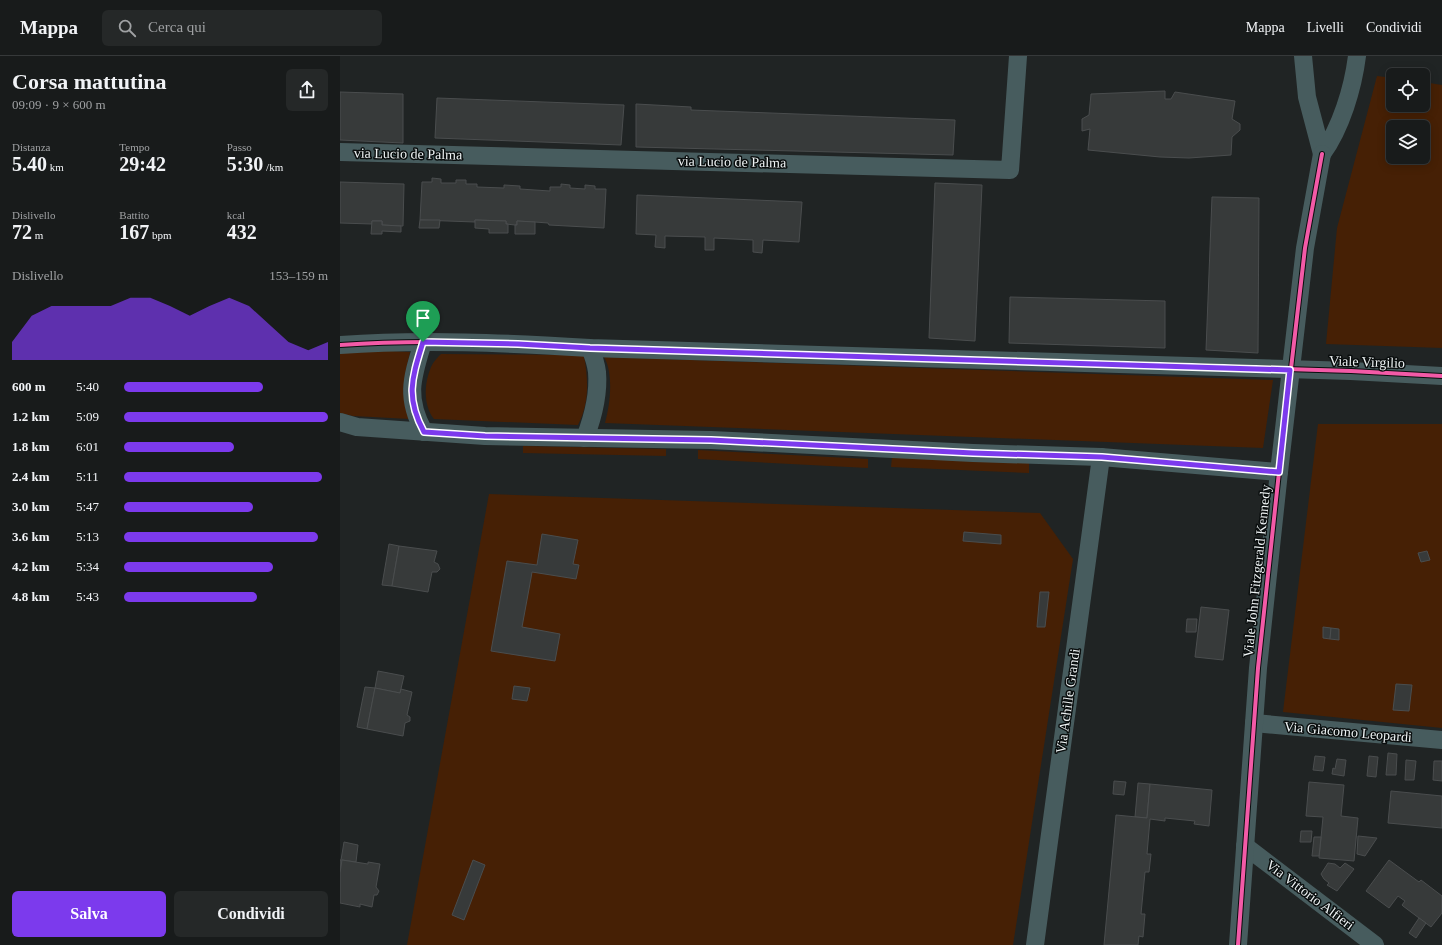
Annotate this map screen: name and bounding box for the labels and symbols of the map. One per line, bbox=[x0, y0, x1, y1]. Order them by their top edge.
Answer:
street label: via Lucio de Palma bbox=[354, 146, 463, 162]
street label: via Lucio de Palma bbox=[678, 154, 787, 170]
pin bbox=[406, 301, 440, 342]
street label: Viale Virgilio bbox=[1329, 353, 1405, 371]
street label: Viale John Fitzgerald Kennedy bbox=[1240, 484, 1274, 658]
street label: Via Achille Grandi bbox=[1053, 648, 1083, 754]
street label: Via Giacomo Leopardi bbox=[1283, 719, 1413, 745]
street label: Via Vittorio Alfieri bbox=[1263, 857, 1357, 933]

